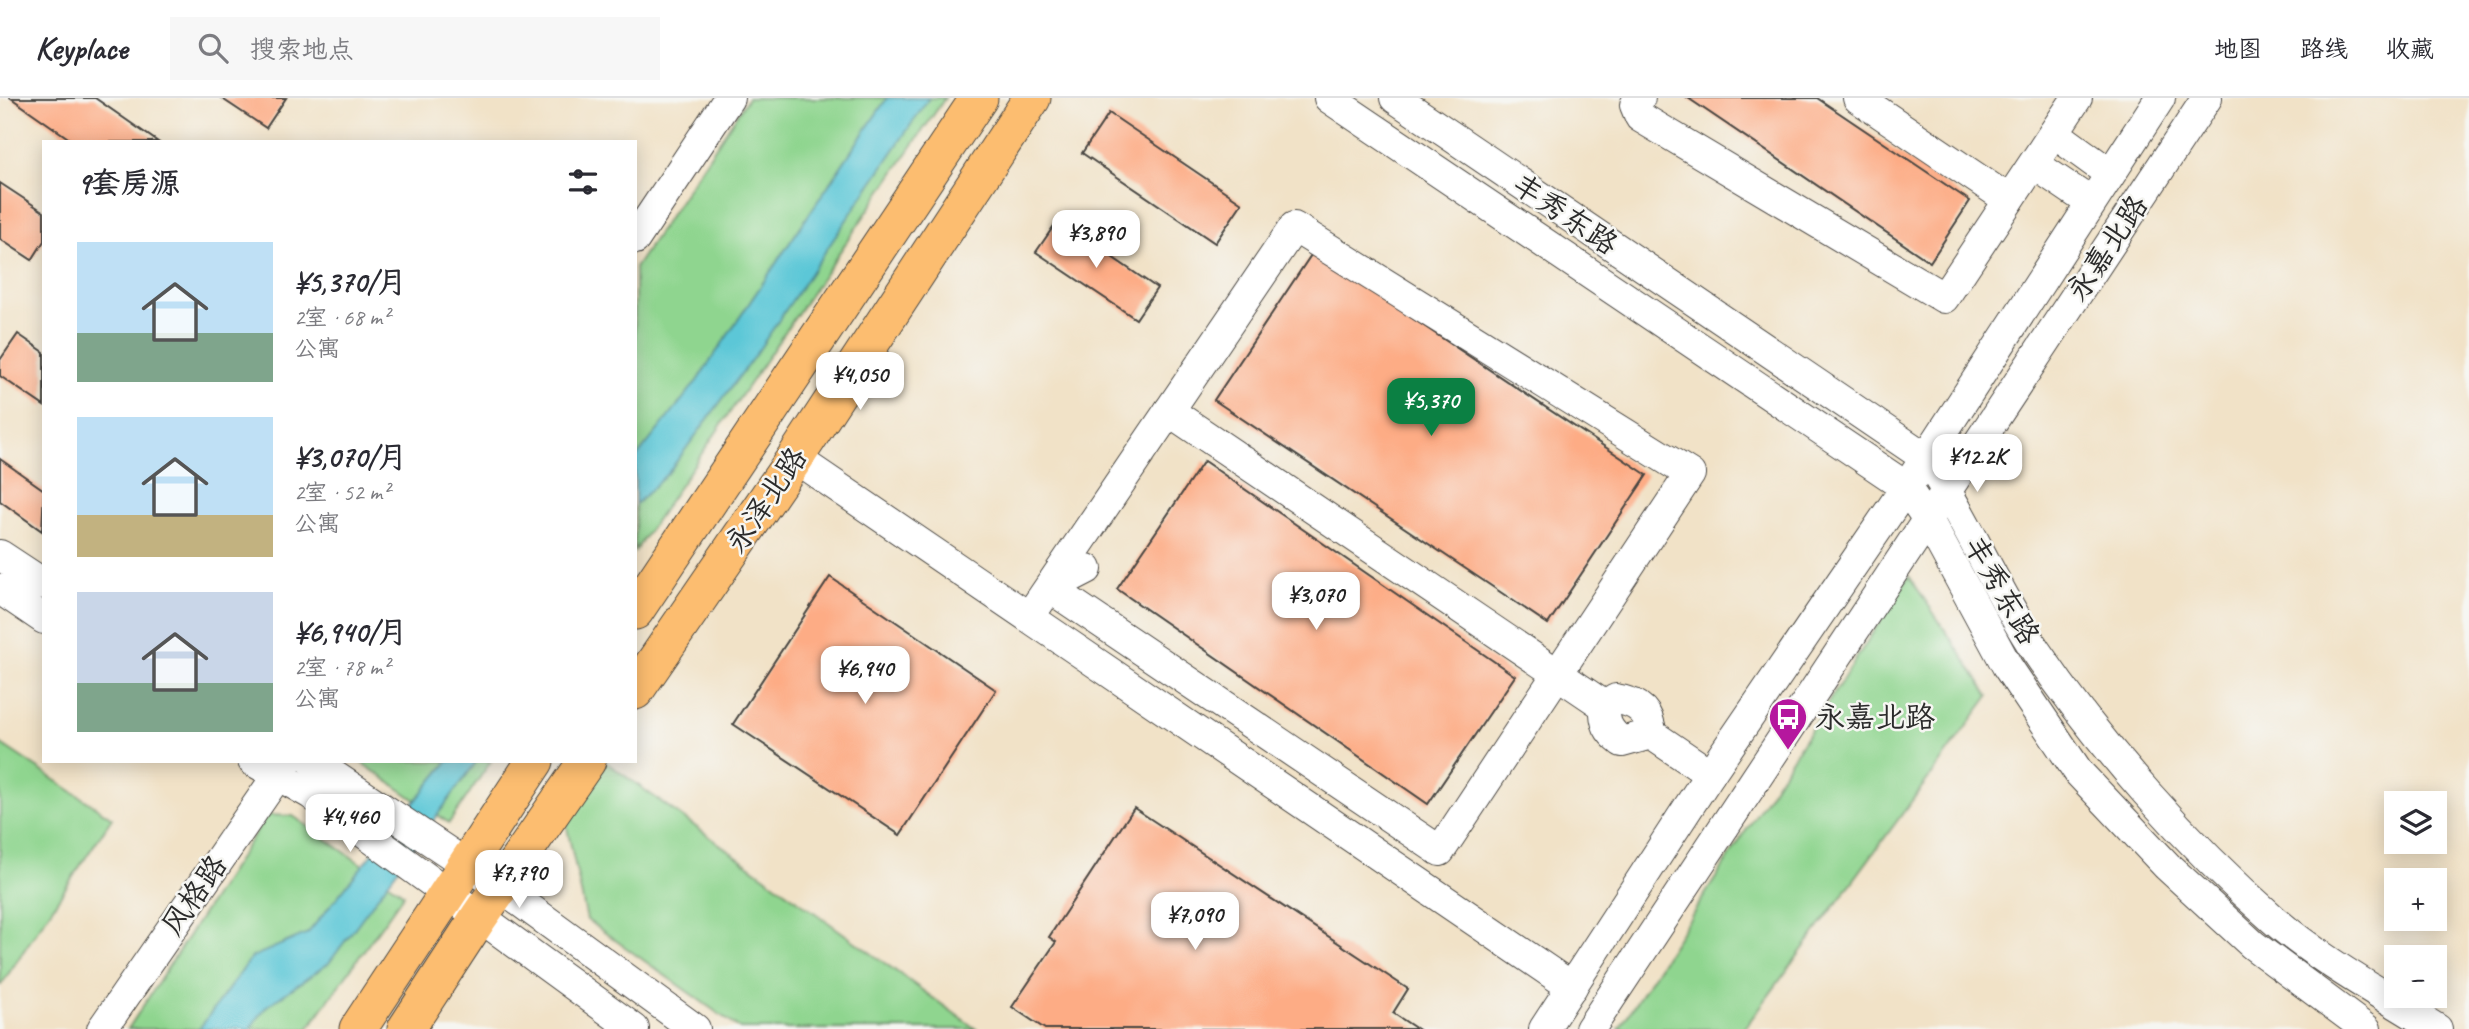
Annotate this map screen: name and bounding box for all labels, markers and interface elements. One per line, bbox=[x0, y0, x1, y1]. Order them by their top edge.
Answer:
search box bbox=[170, 17, 660, 80]
text: Keyplace bbox=[35, 27, 128, 69]
icon: search bbox=[194, 29, 232, 67]
text: 搜索地点 bbox=[250, 33, 354, 66]
text: 地图 bbox=[2214, 34, 2262, 64]
text: 路线 bbox=[2300, 34, 2348, 64]
text: 收藏 bbox=[2386, 34, 2434, 64]
icon: filters bbox=[564, 163, 602, 201]
text: 9套房源 bbox=[77, 164, 180, 202]
street label: 丰秀东路 bbox=[1505, 165, 1625, 263]
street label: 永嘉北路 bbox=[2058, 188, 2156, 308]
pin: ¥3,890 bbox=[1039, 211, 1153, 270]
text: ¥3,890 bbox=[1068, 218, 1124, 247]
text: ¥5,370/月 bbox=[294, 263, 407, 301]
icon: home bbox=[133, 270, 217, 354]
text: 2室 · 68 m² bbox=[294, 303, 389, 332]
text: 公寓 bbox=[294, 334, 340, 363]
pin: ¥4,050 bbox=[803, 352, 917, 412]
text: ¥4,050 bbox=[832, 360, 888, 389]
pin: ¥5,370 bbox=[1374, 378, 1488, 438]
text: ¥5,370 bbox=[1403, 386, 1459, 415]
pin: ¥12.2K bbox=[1920, 434, 2034, 494]
text: ¥3,070/月 bbox=[294, 438, 407, 476]
street label: 永泽北路 bbox=[717, 440, 815, 560]
text: ¥12.2K bbox=[1948, 442, 2006, 471]
icon: home bbox=[133, 445, 217, 529]
text: 2室 · 52 m² bbox=[294, 478, 389, 507]
text: 公寓 bbox=[294, 509, 340, 538]
street label: 丰秀东路 bbox=[1956, 529, 2048, 651]
pin: ¥3,070 bbox=[1259, 573, 1373, 632]
text: ¥3,070 bbox=[1288, 580, 1344, 609]
text: ¥6,940/月 bbox=[294, 613, 408, 651]
icon: home bbox=[133, 620, 217, 704]
pin: ¥6,940 bbox=[808, 646, 922, 706]
text: 2室 · 78 m² bbox=[294, 653, 389, 682]
text: ¥6,940 bbox=[837, 654, 893, 683]
text: 公寓 bbox=[294, 684, 340, 713]
bus stop icon: 永嘉北路 bbox=[1767, 696, 1809, 751]
place label: 永嘉北路 bbox=[1815, 698, 1935, 736]
map controls bbox=[2384, 791, 2447, 1008]
button: layers bbox=[2384, 791, 2447, 854]
pin: ¥4,460 bbox=[293, 794, 407, 854]
text: ¥4,460 bbox=[322, 802, 378, 831]
street label: 风格路 bbox=[153, 847, 235, 943]
pin: ¥7,790 bbox=[462, 850, 576, 910]
text: ¥7,790 bbox=[491, 858, 547, 887]
button: + bbox=[2384, 868, 2447, 931]
pin: ¥7,090 bbox=[1138, 892, 1252, 952]
text: ¥7,090 bbox=[1167, 900, 1223, 929]
button: − bbox=[2384, 945, 2447, 1008]

